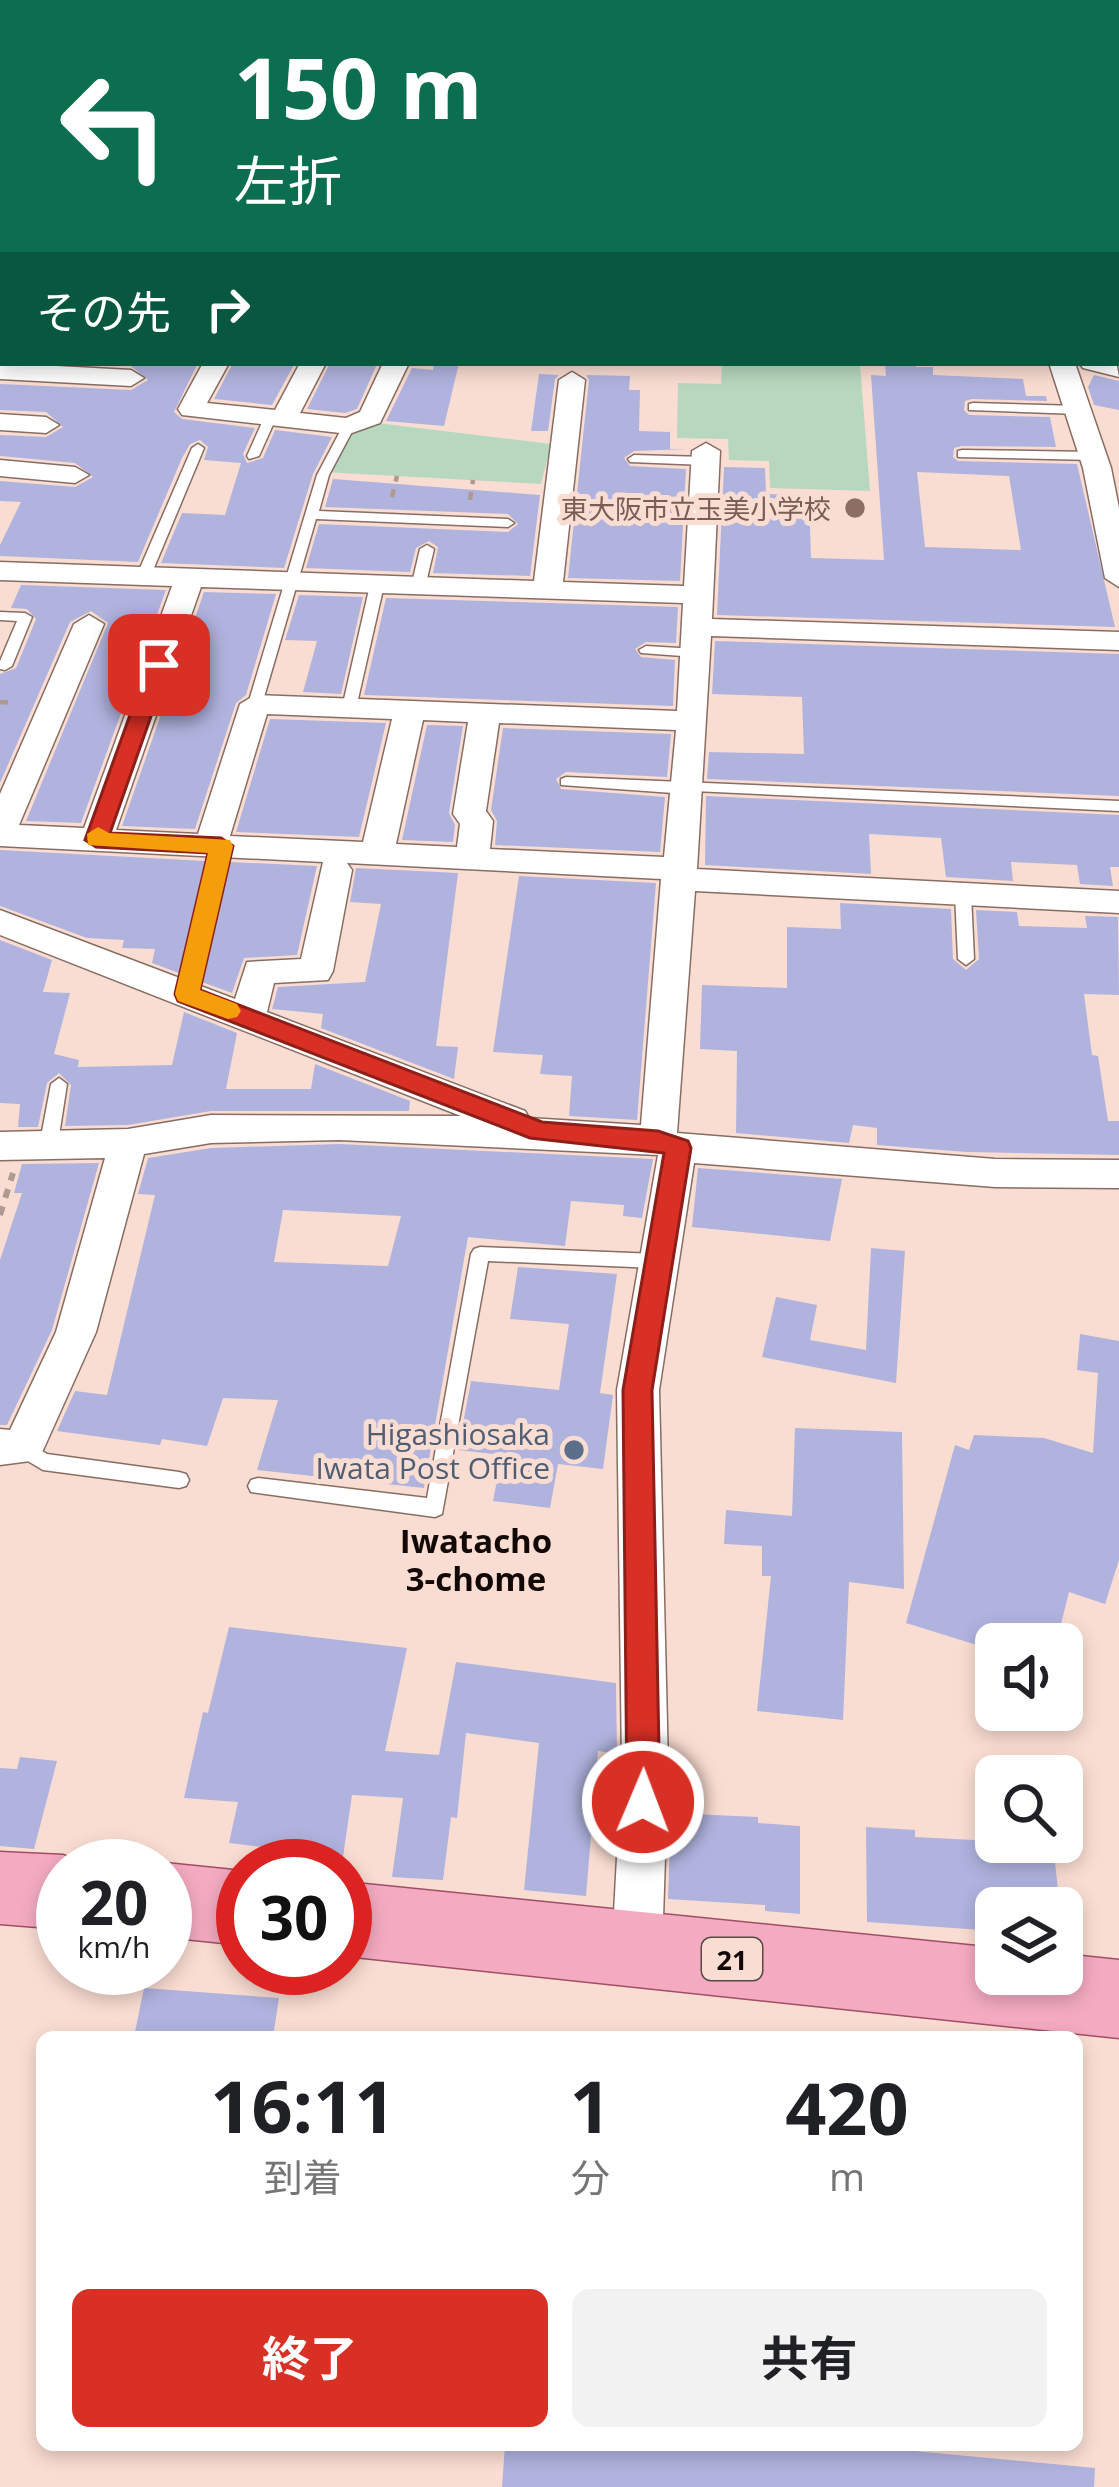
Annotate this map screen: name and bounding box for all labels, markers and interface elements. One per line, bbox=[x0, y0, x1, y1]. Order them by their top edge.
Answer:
text: 150 m bbox=[234, 29, 482, 144]
icon: left bbox=[36, 48, 192, 204]
text: 左折 bbox=[234, 143, 342, 217]
icon: right bbox=[195, 276, 261, 342]
text: その先 bbox=[36, 281, 171, 342]
place label: 東大阪市立玉美小学校 bbox=[561, 490, 831, 527]
marker: 東大阪市立玉美小学校 bbox=[842, 495, 868, 521]
pin bbox=[108, 614, 210, 716]
icon: arrive bbox=[126, 632, 192, 698]
place label: Higashiosaka Iwata Post Office bbox=[315, 1413, 550, 1488]
marker: Higashiosaka Iwata Post Office bbox=[561, 1437, 587, 1463]
district label: Iwatacho 3-chome bbox=[400, 1518, 552, 1601]
map controls bbox=[975, 1623, 1083, 1995]
button: sound bbox=[975, 1623, 1083, 1731]
position arrow bbox=[580, 1739, 706, 1865]
button: search bbox=[975, 1755, 1083, 1863]
speed limit sign: 30 bbox=[216, 1839, 372, 1995]
text: 20 bbox=[80, 1861, 148, 1943]
button: layers bbox=[975, 1887, 1083, 1995]
text: km/h bbox=[78, 1926, 150, 1967]
road number: 21 bbox=[702, 1938, 762, 1980]
text: 16:11 bbox=[210, 2056, 395, 2154]
text: 1 bbox=[570, 2056, 611, 2154]
text: 420 bbox=[785, 2058, 909, 2156]
text: m bbox=[829, 2149, 865, 2202]
text: 到着 bbox=[264, 2150, 342, 2203]
text: 分 bbox=[571, 2150, 610, 2203]
button: 終了 bbox=[72, 2289, 548, 2427]
button: 共有 bbox=[572, 2289, 1047, 2427]

